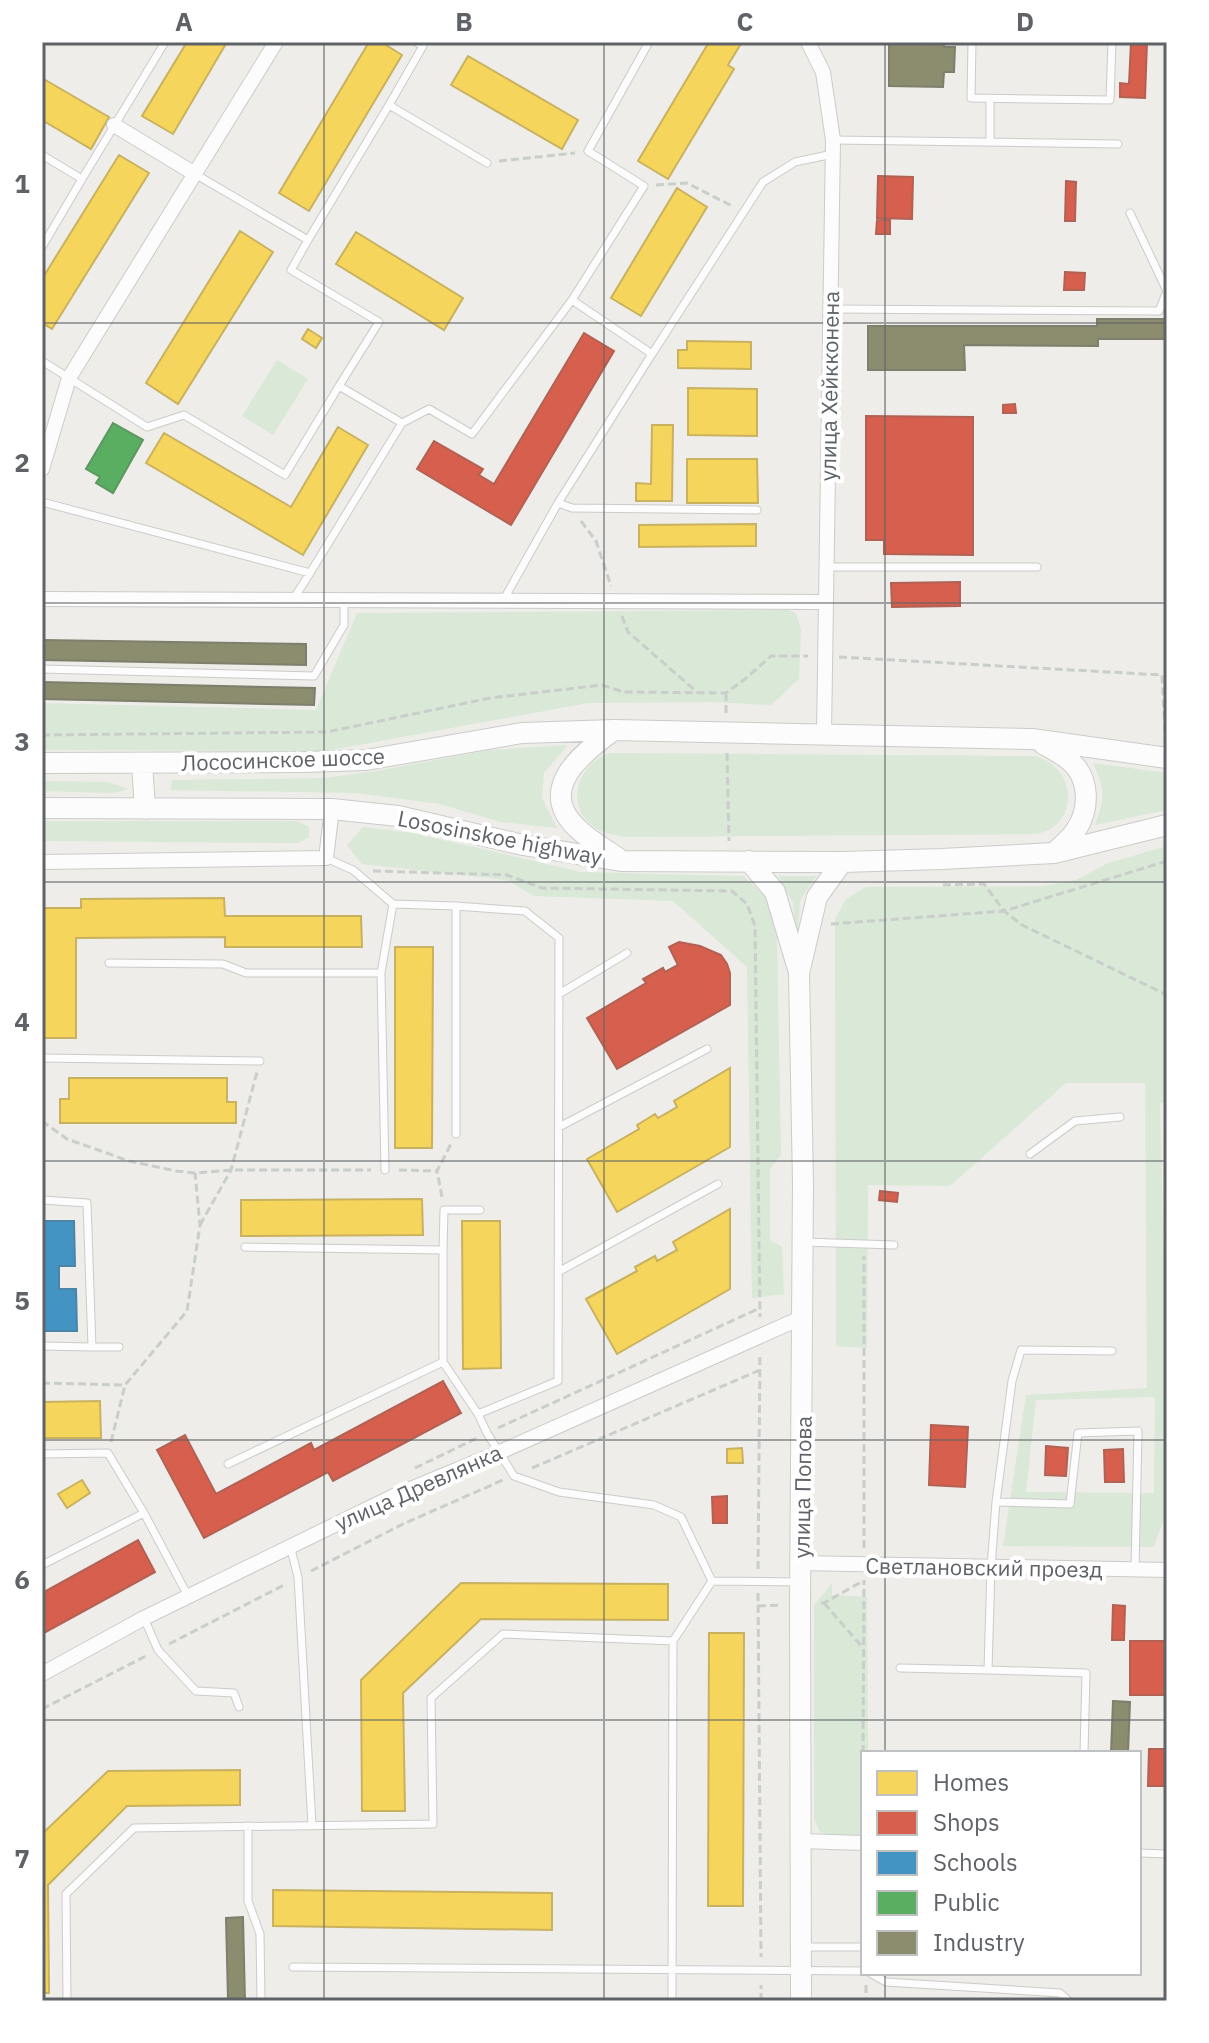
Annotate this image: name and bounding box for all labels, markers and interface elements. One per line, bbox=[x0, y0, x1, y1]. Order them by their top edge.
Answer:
text: A bbox=[175, 4, 193, 38]
text: B bbox=[455, 4, 473, 38]
text: C bbox=[737, 4, 754, 38]
text: D bbox=[1016, 4, 1034, 38]
text: 1 bbox=[14, 166, 30, 200]
street label: улица Хейкконена bbox=[813, 290, 845, 481]
text: 2 bbox=[14, 445, 30, 479]
text: 3 bbox=[14, 724, 30, 758]
street label: Лососинское шоссе bbox=[181, 741, 385, 777]
street label: Lososinskoe highway bbox=[395, 803, 605, 871]
text: 4 bbox=[14, 1004, 30, 1038]
text: 5 bbox=[14, 1283, 30, 1317]
street label: улица Попова bbox=[786, 1415, 818, 1559]
street label: улица Древлянка bbox=[330, 1437, 506, 1537]
street label: Светлановский проезд bbox=[865, 1550, 1103, 1584]
text: 6 bbox=[14, 1562, 30, 1596]
legend bbox=[861, 1751, 1141, 1975]
text: Homes bbox=[933, 1766, 1009, 1798]
text: Shops bbox=[933, 1806, 1000, 1838]
text: 7 bbox=[14, 1841, 30, 1875]
text: Schools bbox=[933, 1846, 1018, 1878]
text: Public bbox=[933, 1886, 1000, 1918]
text: Industry bbox=[933, 1926, 1025, 1958]

